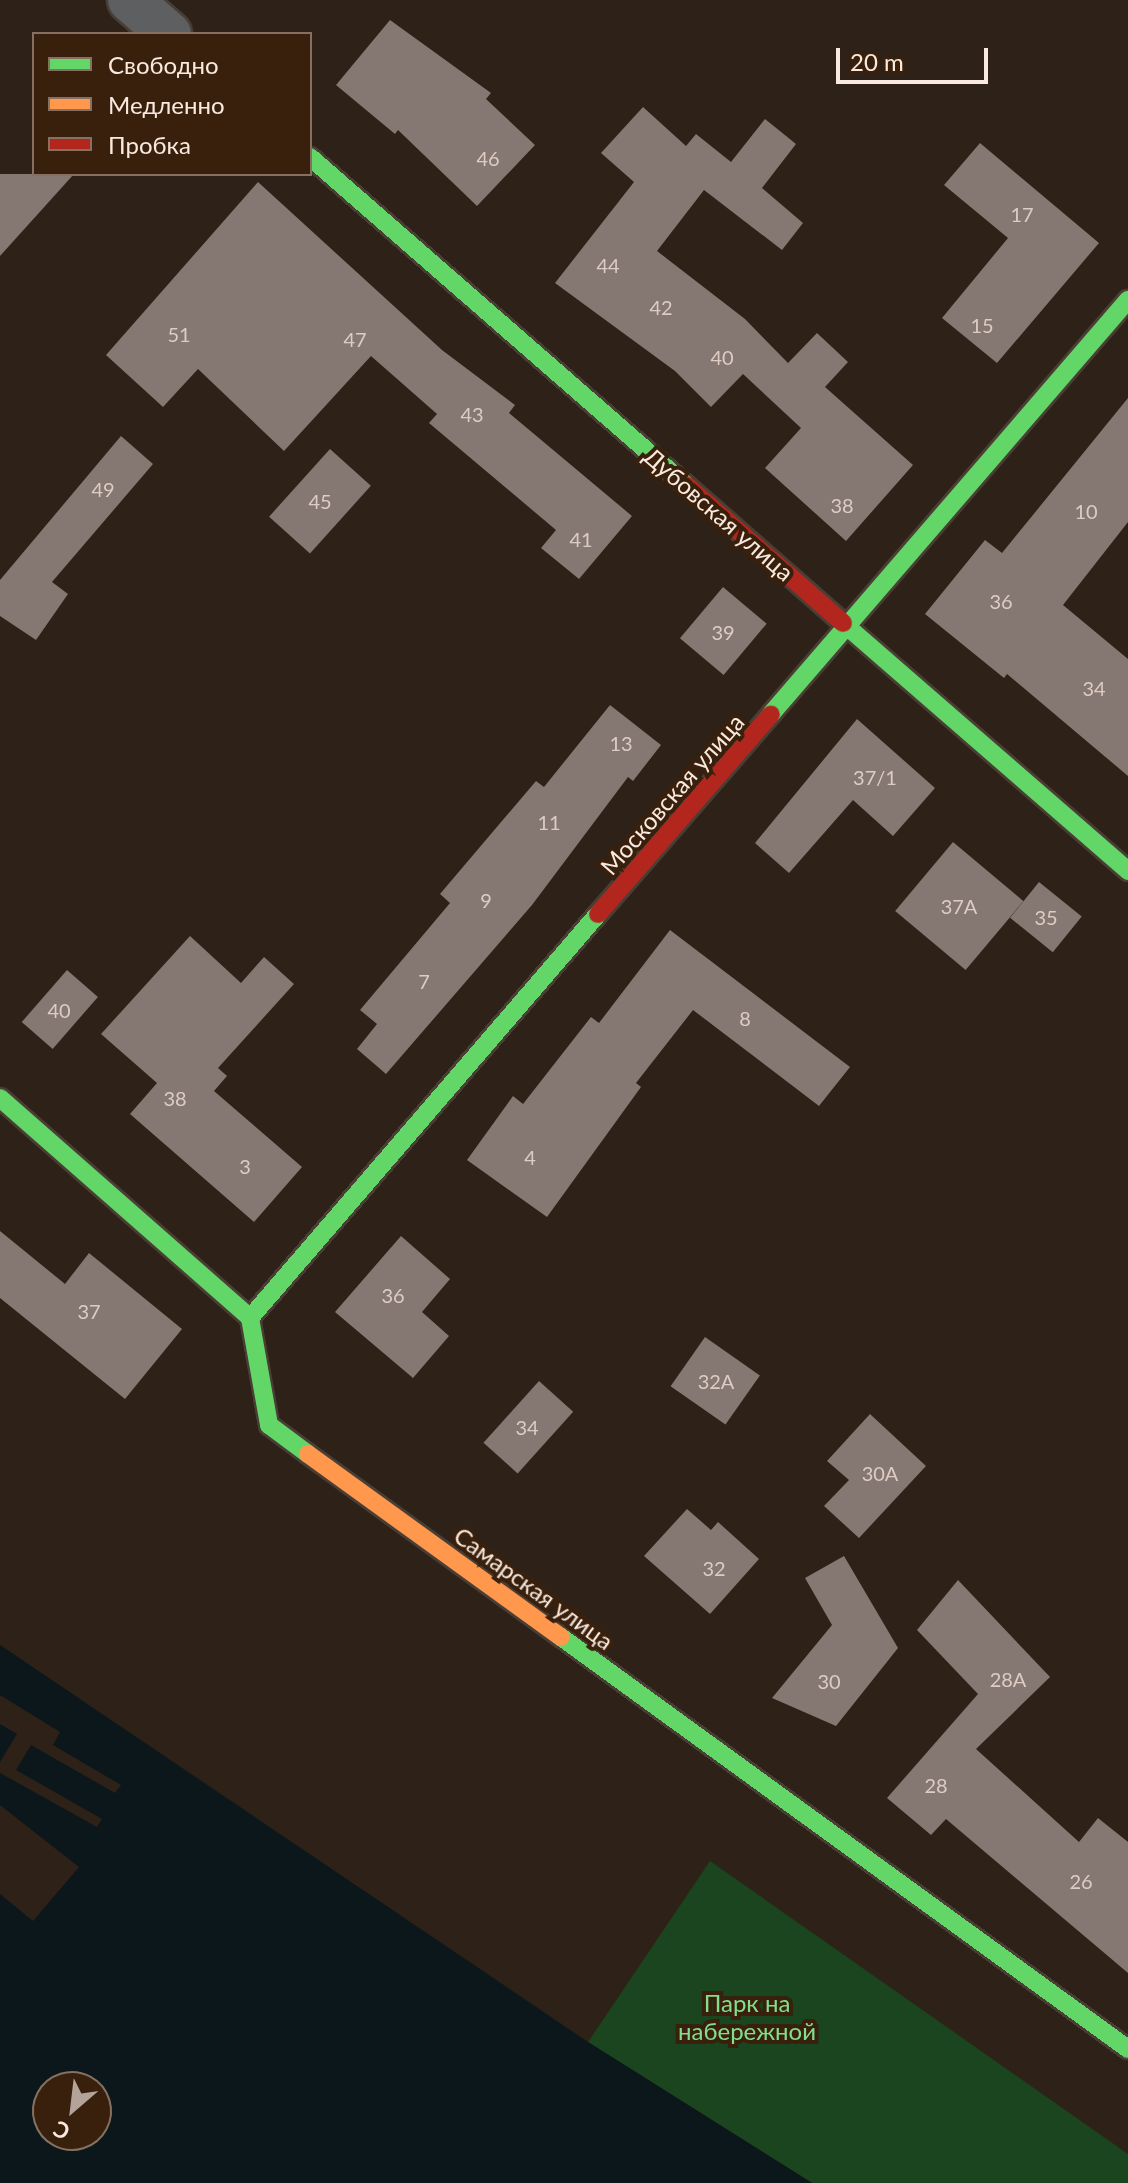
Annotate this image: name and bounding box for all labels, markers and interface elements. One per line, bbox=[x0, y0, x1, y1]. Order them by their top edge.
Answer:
legend bbox=[32, 32, 312, 176]
scale bar bbox=[840, 32, 992, 82]
text: 20 m bbox=[850, 47, 904, 76]
text: Свободно bbox=[108, 50, 219, 79]
text: Медленно bbox=[108, 90, 225, 119]
text: Пробка bbox=[108, 130, 191, 159]
house number: 46 bbox=[476, 146, 500, 170]
house number: 17 bbox=[1010, 202, 1034, 226]
house number: 44 bbox=[596, 253, 620, 277]
house number: 42 bbox=[649, 295, 673, 319]
house number: 15 bbox=[970, 313, 994, 337]
house number: 51 bbox=[167, 322, 191, 346]
house number: 47 bbox=[343, 327, 367, 351]
house number: 40 bbox=[710, 345, 734, 369]
house number: 43 bbox=[460, 402, 484, 426]
street label: Дубовская улица bbox=[638, 441, 800, 587]
house number: 49 bbox=[91, 477, 115, 501]
house number: 45 bbox=[308, 489, 332, 513]
house number: 38 bbox=[830, 493, 854, 517]
house number: 10 bbox=[1074, 499, 1098, 523]
house number: 41 bbox=[569, 527, 593, 551]
house number: 36 bbox=[989, 589, 1013, 613]
house number: 39 bbox=[711, 620, 735, 644]
house number: 34 bbox=[1082, 676, 1106, 700]
street label: Московская улица bbox=[594, 708, 750, 880]
house number: 13 bbox=[609, 731, 633, 755]
house number: 37/1 bbox=[853, 765, 897, 789]
house number: 11 bbox=[537, 810, 561, 834]
house number: 9 bbox=[480, 888, 492, 912]
house number: 37А bbox=[941, 894, 977, 918]
house number: 35 bbox=[1034, 905, 1058, 929]
house number: 7 bbox=[418, 969, 430, 993]
house number: 40 bbox=[47, 998, 71, 1022]
house number: 8 bbox=[739, 1006, 751, 1030]
house number: 38 bbox=[163, 1086, 187, 1110]
house number: 4 bbox=[524, 1145, 536, 1169]
house number: 3 bbox=[239, 1154, 251, 1178]
house number: 36 bbox=[381, 1283, 405, 1307]
house number: 37 bbox=[77, 1299, 101, 1323]
house number: 32А bbox=[698, 1369, 734, 1393]
house number: 34 bbox=[515, 1415, 539, 1439]
house number: 30А bbox=[862, 1461, 898, 1485]
street label: Самарская улица bbox=[449, 1521, 619, 1655]
house number: 32 bbox=[702, 1556, 726, 1580]
house number: 28А bbox=[990, 1667, 1026, 1691]
house number: 30 bbox=[817, 1669, 841, 1693]
house number: 28 bbox=[924, 1773, 948, 1797]
house number: 26 bbox=[1069, 1869, 1093, 1893]
park label: Парк на набережной bbox=[678, 1989, 816, 2045]
north arrow bbox=[32, 2071, 112, 2151]
text: С bbox=[49, 2116, 74, 2146]

